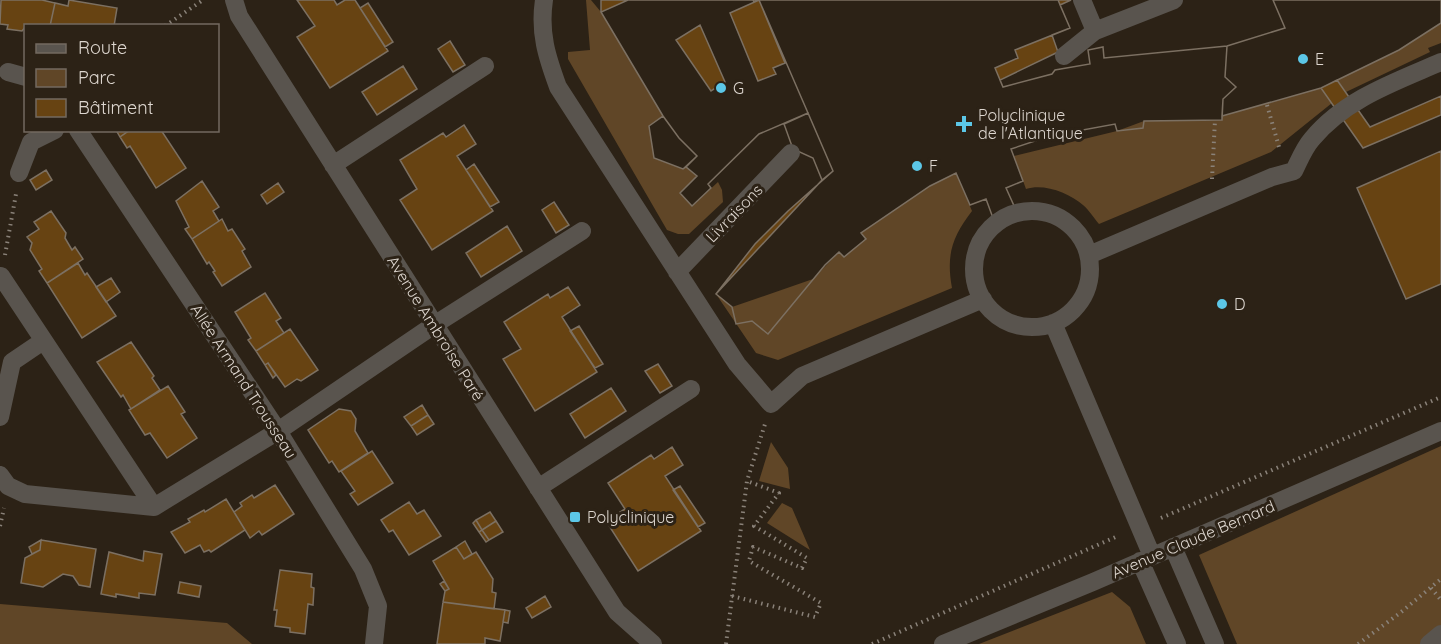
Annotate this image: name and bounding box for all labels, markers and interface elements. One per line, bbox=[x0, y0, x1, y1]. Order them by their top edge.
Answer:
legend bbox=[24, 24, 219, 132]
text: Route bbox=[78, 36, 127, 59]
place label: E bbox=[1315, 49, 1324, 69]
marker: E bbox=[1296, 52, 1310, 66]
text: Parc bbox=[78, 66, 115, 89]
place label: G bbox=[733, 78, 744, 98]
marker: G bbox=[714, 81, 728, 95]
text: Bâtiment bbox=[78, 96, 154, 119]
place label: Polyclinique de l'Atlantique bbox=[978, 105, 1083, 143]
marker: Polyclinique de l'Atlantique bbox=[955, 115, 973, 133]
place label: F bbox=[929, 156, 938, 176]
marker: F bbox=[910, 159, 924, 173]
street label: Livraisons bbox=[701, 180, 767, 246]
street label: Avenue Ambroise Paré bbox=[383, 252, 489, 404]
place label: D bbox=[1234, 294, 1246, 314]
marker: D bbox=[1215, 297, 1229, 311]
street label: Allée Armand Trousseau bbox=[187, 300, 301, 462]
street label: Avenue Claude Bernard bbox=[1109, 496, 1277, 582]
place label: Polyclinique bbox=[587, 507, 674, 527]
marker: Polyclinique bbox=[568, 510, 582, 524]

